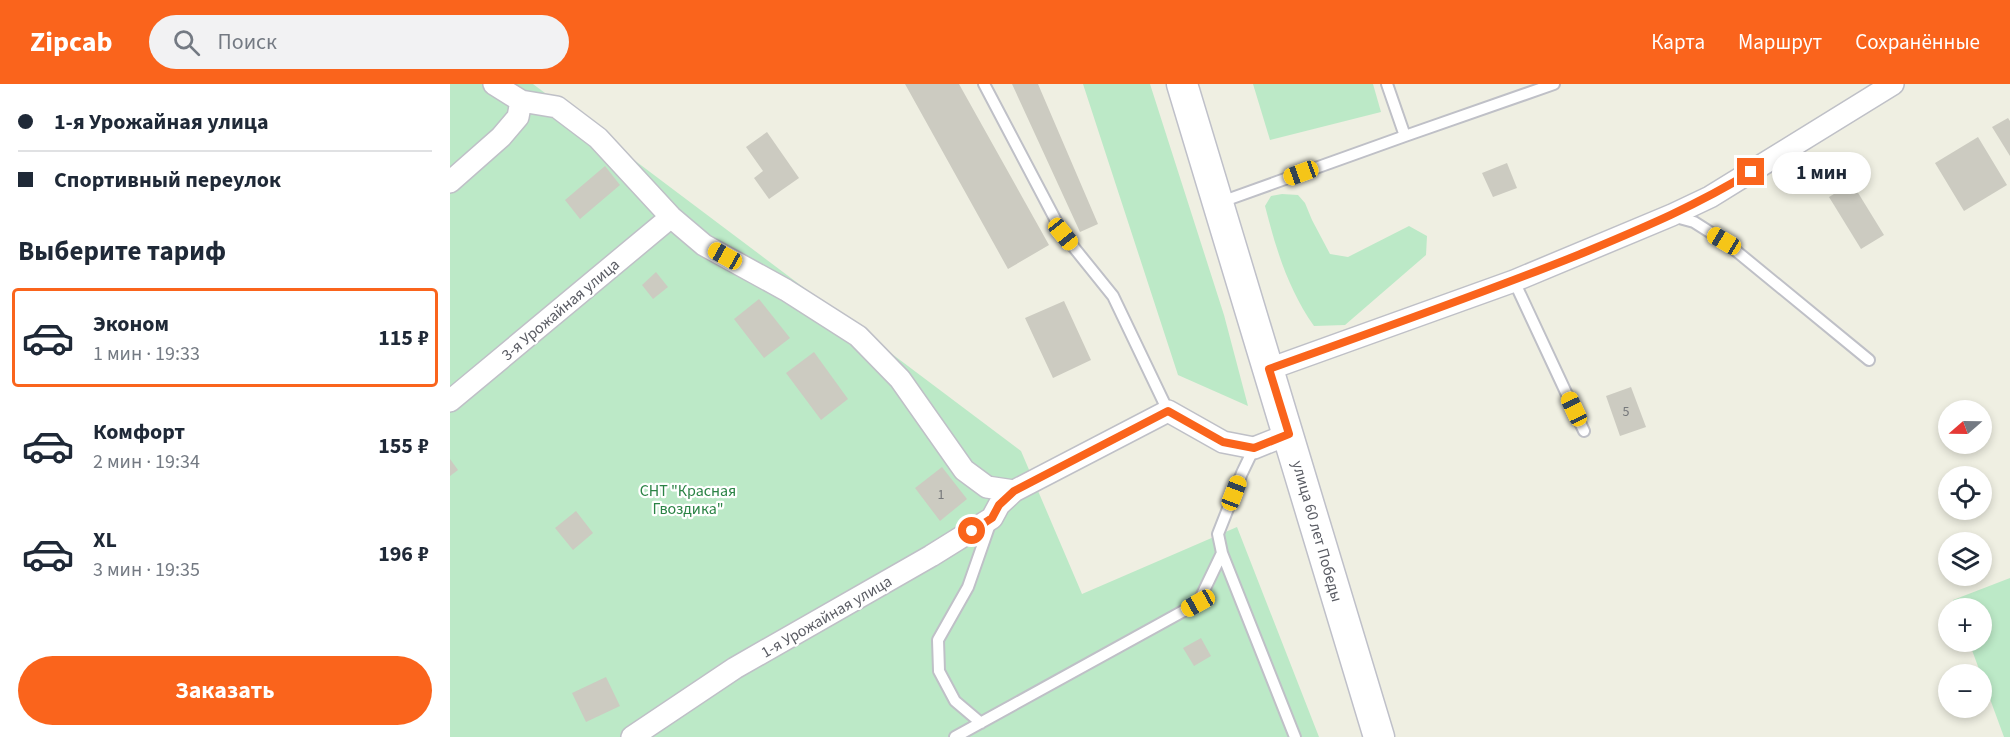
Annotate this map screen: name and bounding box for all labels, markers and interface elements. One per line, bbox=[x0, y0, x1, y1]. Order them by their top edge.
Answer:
search box bbox=[149, 15, 569, 69]
text: Zipcab bbox=[30, 22, 113, 62]
icon: search bbox=[170, 26, 203, 59]
text: Поиск bbox=[218, 26, 277, 58]
text: Карта bbox=[1651, 27, 1705, 57]
text: Маршрут bbox=[1738, 27, 1822, 57]
text: Сохранённые bbox=[1855, 27, 1980, 57]
text: 1-я Урожайная улица bbox=[54, 106, 269, 138]
callout: 1 мин bbox=[1772, 151, 1871, 193]
car bbox=[1281, 158, 1321, 188]
route end bbox=[1737, 158, 1764, 185]
text: 1 мин bbox=[1796, 159, 1847, 187]
text: Спортивный переулок bbox=[54, 164, 281, 196]
car bbox=[1045, 214, 1081, 254]
car bbox=[1704, 224, 1744, 258]
text: Выберите тариф bbox=[18, 232, 226, 271]
car bbox=[705, 239, 745, 273]
street label: 3-я Урожайная улица bbox=[497, 254, 624, 366]
text: Эконом bbox=[93, 308, 169, 340]
icon: car bbox=[21, 311, 75, 365]
text: 115 ₽ bbox=[378, 322, 429, 354]
text: 1 мин · 19:33 bbox=[93, 340, 200, 368]
car bbox=[1558, 389, 1590, 429]
north arrow bbox=[1938, 400, 1992, 454]
map controls bbox=[1938, 400, 1992, 718]
house number: 5 bbox=[1623, 402, 1630, 422]
text: Комфорт bbox=[93, 416, 185, 448]
icon: car bbox=[21, 419, 75, 473]
text: 155 ₽ bbox=[378, 430, 429, 462]
text: 2 мин · 19:34 bbox=[93, 448, 200, 476]
street label: улица 60 лет Победы bbox=[1286, 458, 1348, 604]
button: locate bbox=[1938, 466, 1992, 520]
car bbox=[1219, 473, 1249, 513]
park label: СНТ "Красная Гвоздика" bbox=[640, 480, 736, 520]
house number: 1 bbox=[938, 485, 945, 505]
route start bbox=[958, 517, 985, 544]
text: XL bbox=[93, 524, 117, 556]
icon: car bbox=[21, 527, 75, 581]
button: layers bbox=[1938, 532, 1992, 586]
text: 196 ₽ bbox=[378, 538, 429, 570]
text: 3 мин · 19:35 bbox=[93, 556, 200, 584]
street label: 1-я Урожайная улица bbox=[757, 570, 896, 663]
car bbox=[1178, 586, 1218, 620]
button: + bbox=[1938, 598, 1992, 652]
button: Заказать bbox=[18, 656, 432, 725]
button: − bbox=[1938, 664, 1992, 718]

